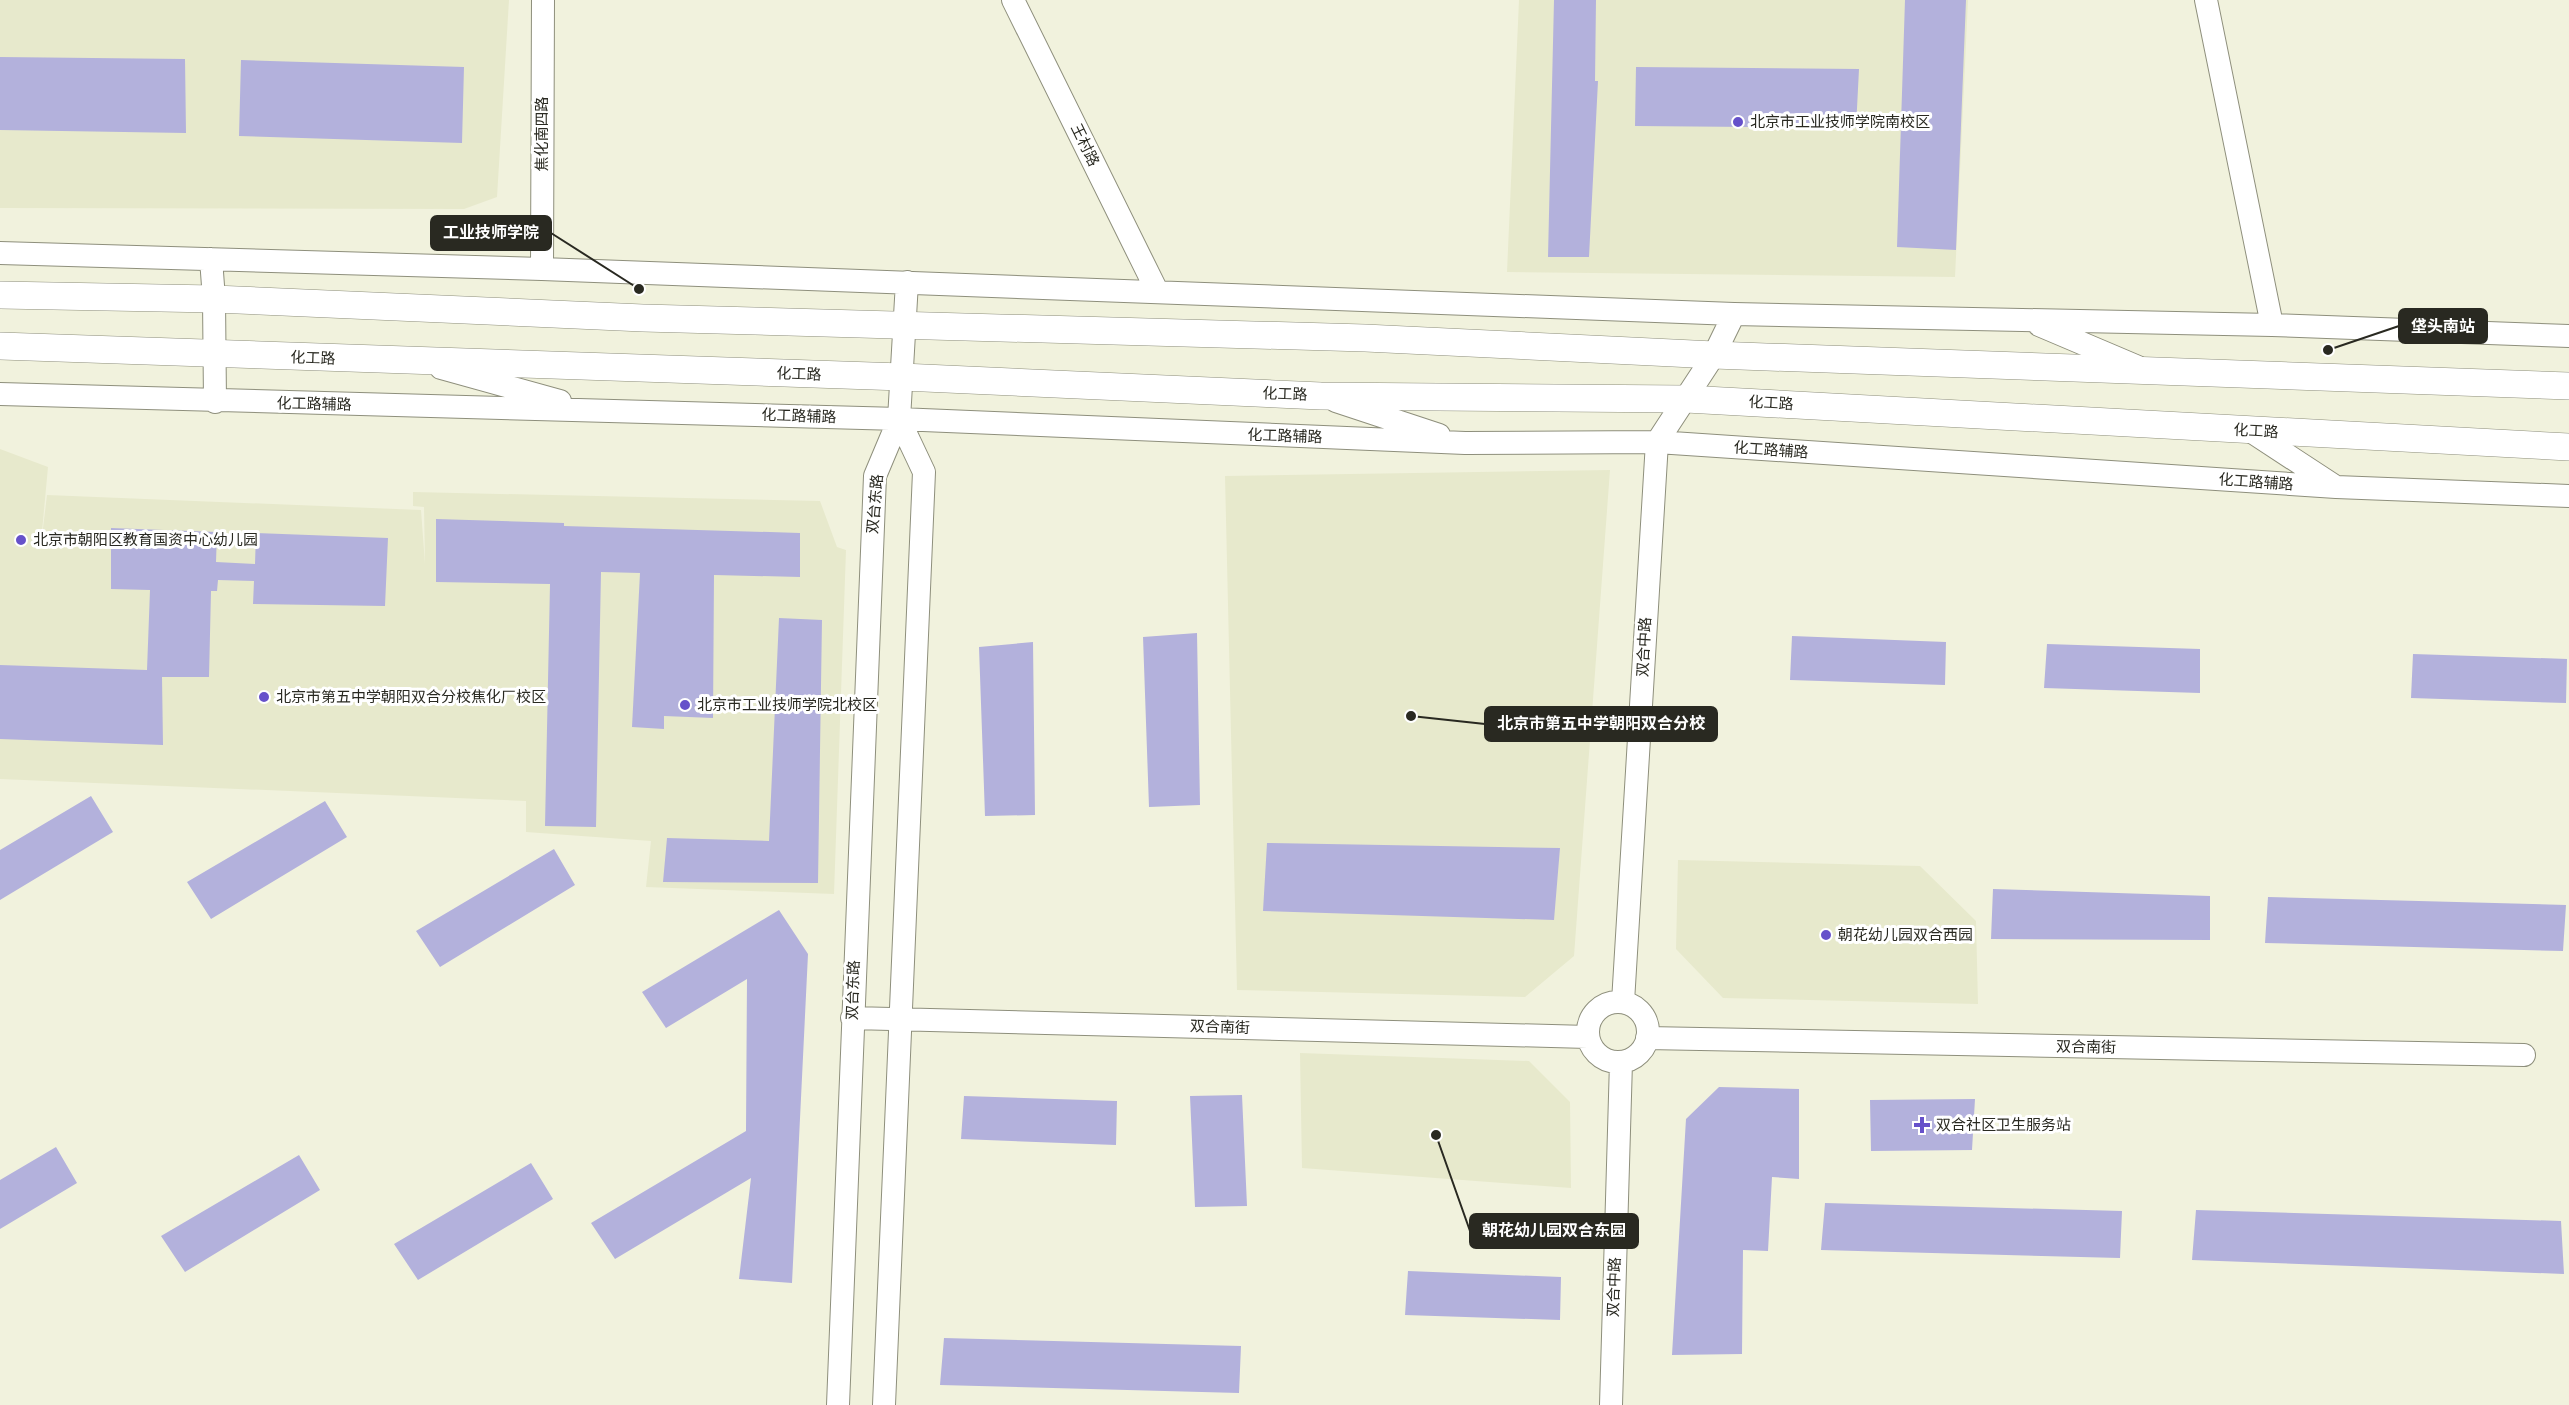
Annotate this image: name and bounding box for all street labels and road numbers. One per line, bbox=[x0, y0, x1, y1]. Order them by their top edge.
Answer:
street label: 焦化南四路 bbox=[531, 96, 551, 172]
street label: 王村路 bbox=[1067, 120, 1105, 169]
street label: 化工路 bbox=[290, 346, 336, 368]
street label: 化工路 bbox=[776, 362, 822, 384]
street label: 化工路 bbox=[1262, 382, 1308, 404]
street label: 化工路 bbox=[1748, 391, 1794, 413]
street label: 化工路辅路 bbox=[276, 392, 352, 414]
street label: 化工路辅路 bbox=[761, 404, 837, 426]
street label: 化工路 bbox=[2233, 419, 2279, 441]
street label: 化工路辅路 bbox=[1247, 424, 1323, 446]
street label: 化工路辅路 bbox=[1733, 436, 1809, 462]
street label: 化工路辅路 bbox=[2218, 468, 2294, 494]
street label: 双台东路 bbox=[861, 473, 887, 535]
street label: 双合中路 bbox=[1631, 616, 1655, 677]
street label: 双台东路 bbox=[841, 960, 863, 1020]
street label: 双合南街 bbox=[1190, 1015, 1250, 1037]
street label: 双合南街 bbox=[2056, 1035, 2116, 1057]
street label: 双合中路 bbox=[1602, 1257, 1624, 1317]

